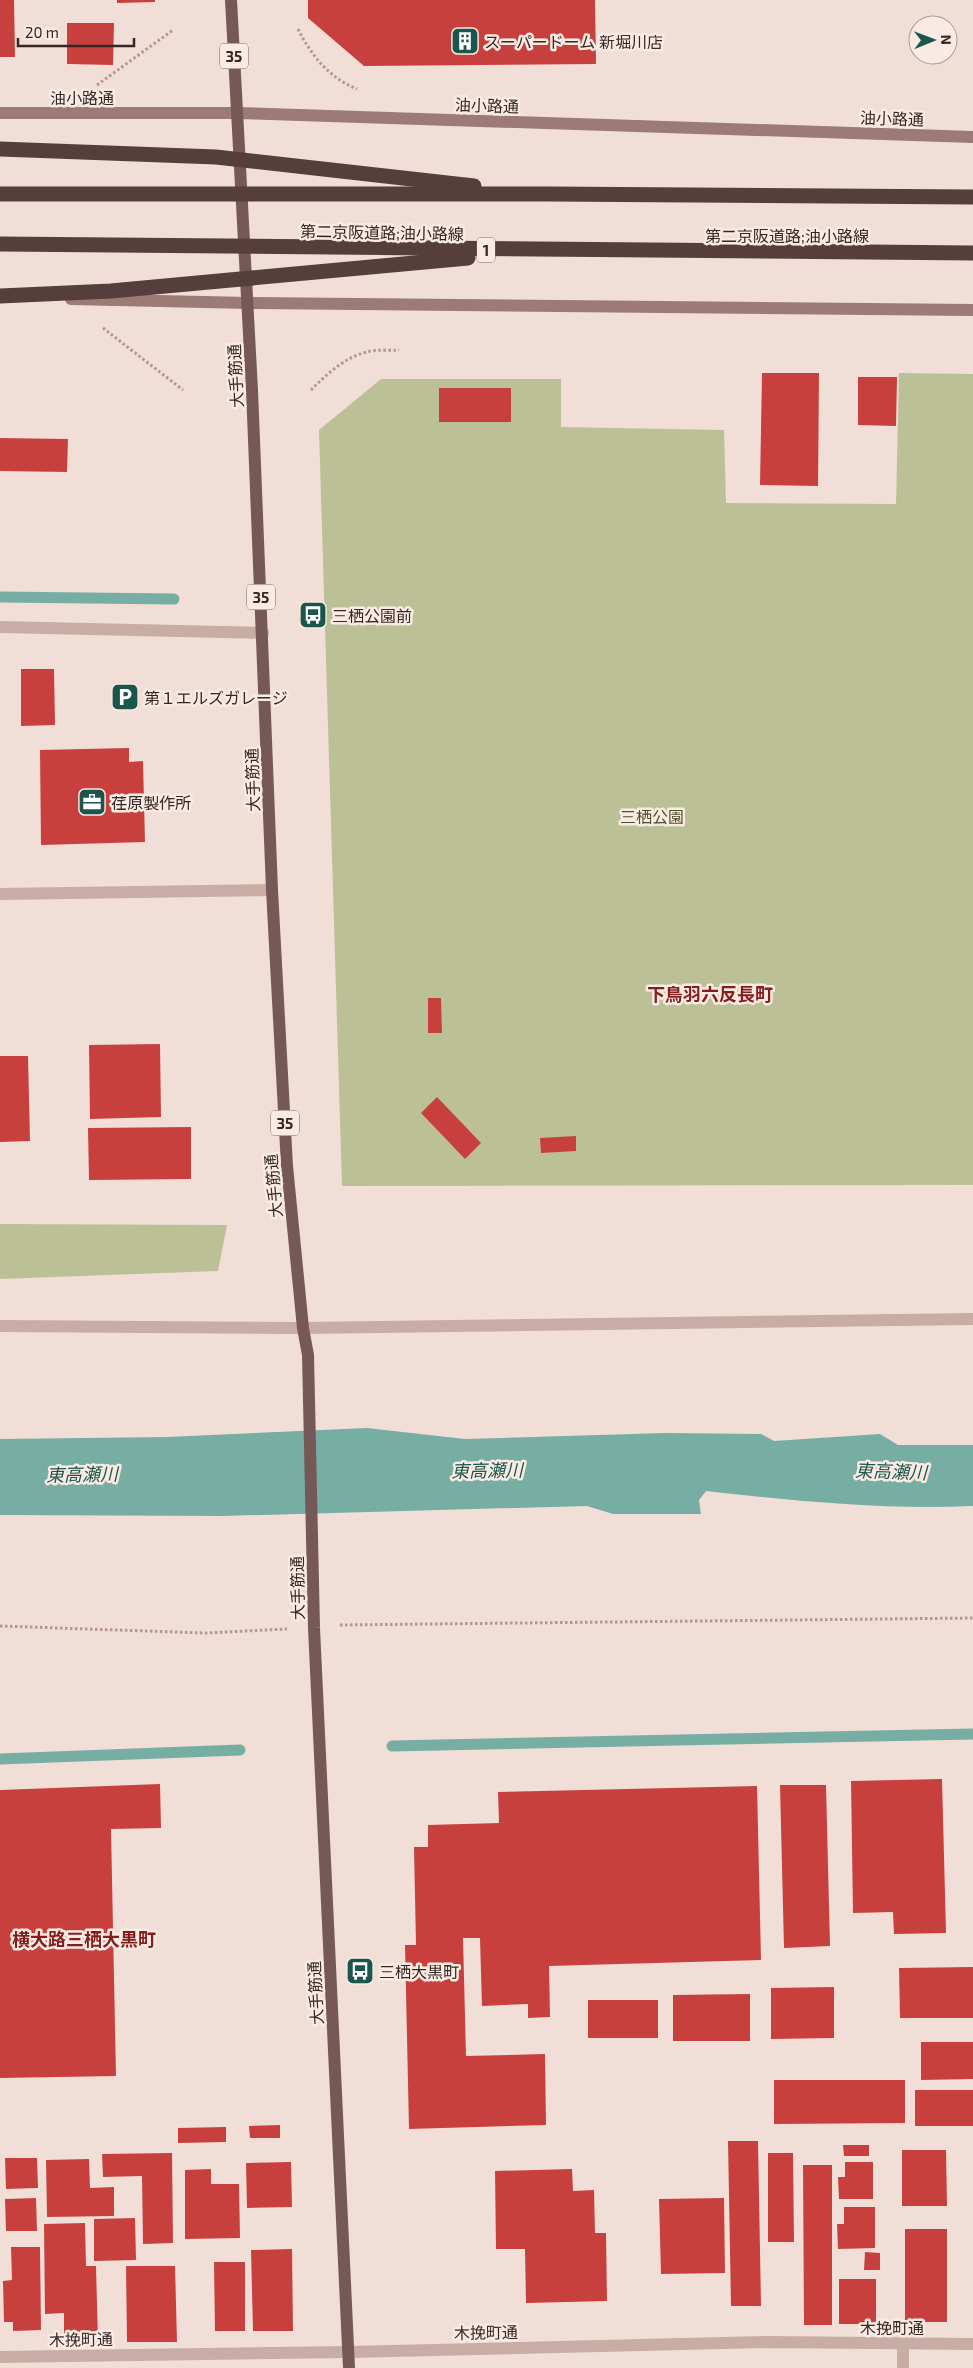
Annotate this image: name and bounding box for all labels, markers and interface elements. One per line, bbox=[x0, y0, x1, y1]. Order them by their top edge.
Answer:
scale bar bbox=[18, 15, 134, 47]
north arrow bbox=[908, 15, 958, 65]
text: 20 m bbox=[25, 23, 59, 41]
building icon: スーパードーム 新堀川店 bbox=[450, 26, 480, 56]
place label: スーパードーム 新堀川店 bbox=[484, 32, 663, 51]
text: N bbox=[938, 35, 955, 45]
road number: 35 bbox=[220, 44, 248, 68]
street label: 油小路通 bbox=[50, 88, 114, 107]
street label: 油小路通 bbox=[455, 94, 519, 116]
street label: 油小路通 bbox=[860, 107, 924, 129]
street label: 第二京阪道路;油小路線 bbox=[300, 221, 464, 243]
street label: 第二京阪道路;油小路線 bbox=[705, 226, 869, 245]
road number: 1 bbox=[477, 238, 495, 262]
street label: 大手筋通 bbox=[224, 344, 246, 408]
road number: 35 bbox=[247, 584, 275, 610]
bus stop icon: 三栖公園前 bbox=[298, 600, 328, 630]
place label: 三栖公園前 bbox=[332, 606, 412, 625]
parking icon: 第１エルズガレージ bbox=[110, 682, 140, 712]
place label: 第１エルズガレージ bbox=[144, 688, 288, 707]
street label: 大手筋通 bbox=[241, 748, 263, 812]
office icon: 荏原製作所 bbox=[77, 787, 107, 817]
place label: 荏原製作所 bbox=[111, 793, 191, 812]
park label: 三栖公園 bbox=[620, 807, 684, 826]
district label: 下鳥羽六反長町 bbox=[647, 983, 773, 1005]
road number: 35 bbox=[271, 1110, 299, 1136]
street label: 大手筋通 bbox=[261, 1153, 285, 1219]
water label: 東高瀬川 bbox=[451, 1458, 525, 1482]
water label: 東高瀬川 bbox=[855, 1459, 929, 1483]
water label: 東高瀬川 bbox=[46, 1462, 120, 1486]
street label: 大手筋通 bbox=[287, 1556, 307, 1620]
district label: 横大路三栖大黒町 bbox=[12, 1928, 156, 1950]
bus stop icon: 三栖大黒町 bbox=[345, 1956, 375, 1986]
street label: 大手筋通 bbox=[304, 1961, 326, 2025]
place label: 三栖大黒町 bbox=[379, 1962, 459, 1981]
street label: 木挽町通 bbox=[860, 2318, 924, 2337]
street label: 木挽町通 bbox=[454, 2322, 518, 2342]
street label: 木挽町通 bbox=[49, 2329, 113, 2349]

